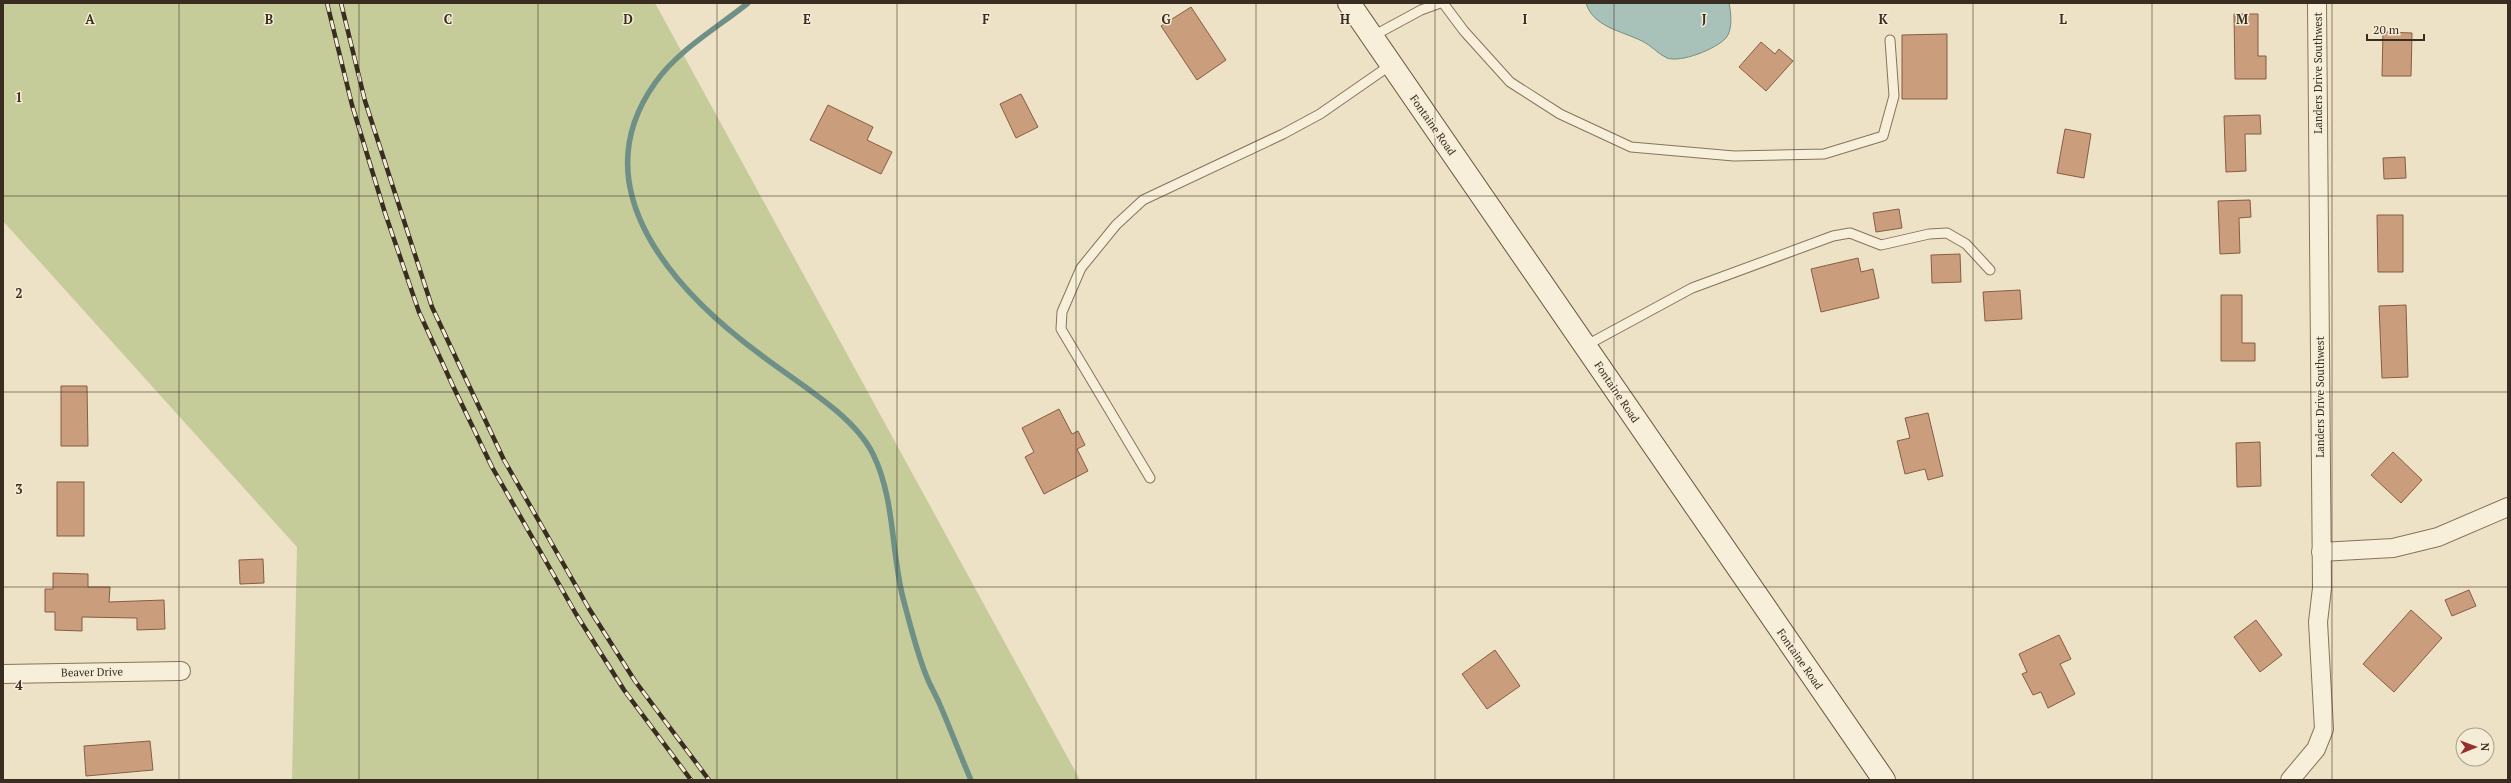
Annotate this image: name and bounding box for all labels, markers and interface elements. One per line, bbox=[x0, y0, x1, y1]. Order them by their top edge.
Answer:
text: A bbox=[85, 10, 95, 28]
text: B bbox=[265, 10, 273, 28]
text: C bbox=[444, 10, 452, 28]
text: D bbox=[623, 10, 633, 28]
text: E bbox=[803, 10, 811, 28]
text: F bbox=[982, 10, 990, 28]
text: G bbox=[1161, 10, 1171, 28]
text: H bbox=[1340, 10, 1350, 28]
text: I bbox=[1523, 10, 1528, 28]
text: J bbox=[1702, 10, 1707, 28]
text: K bbox=[1878, 10, 1888, 28]
text: L bbox=[2059, 10, 2067, 28]
text: M bbox=[2236, 10, 2248, 28]
street label: Landers Drive Southwest bbox=[2311, 12, 2325, 134]
scale bar bbox=[2367, 16, 2424, 42]
text: 20 m bbox=[2373, 22, 2400, 37]
text: 1 bbox=[15, 88, 23, 106]
street label: Fontaine Road bbox=[1407, 92, 1459, 158]
text: 2 bbox=[15, 284, 23, 302]
street label: Landers Drive Southwest bbox=[2313, 336, 2327, 458]
street label: Fontaine Road bbox=[1591, 359, 1643, 425]
text: 3 bbox=[15, 480, 23, 498]
street label: Fontaine Road bbox=[1774, 626, 1826, 692]
street label: Beaver Drive bbox=[61, 664, 124, 680]
text: 4 bbox=[15, 676, 23, 694]
north arrow bbox=[2455, 727, 2495, 767]
text: N bbox=[2478, 743, 2492, 752]

